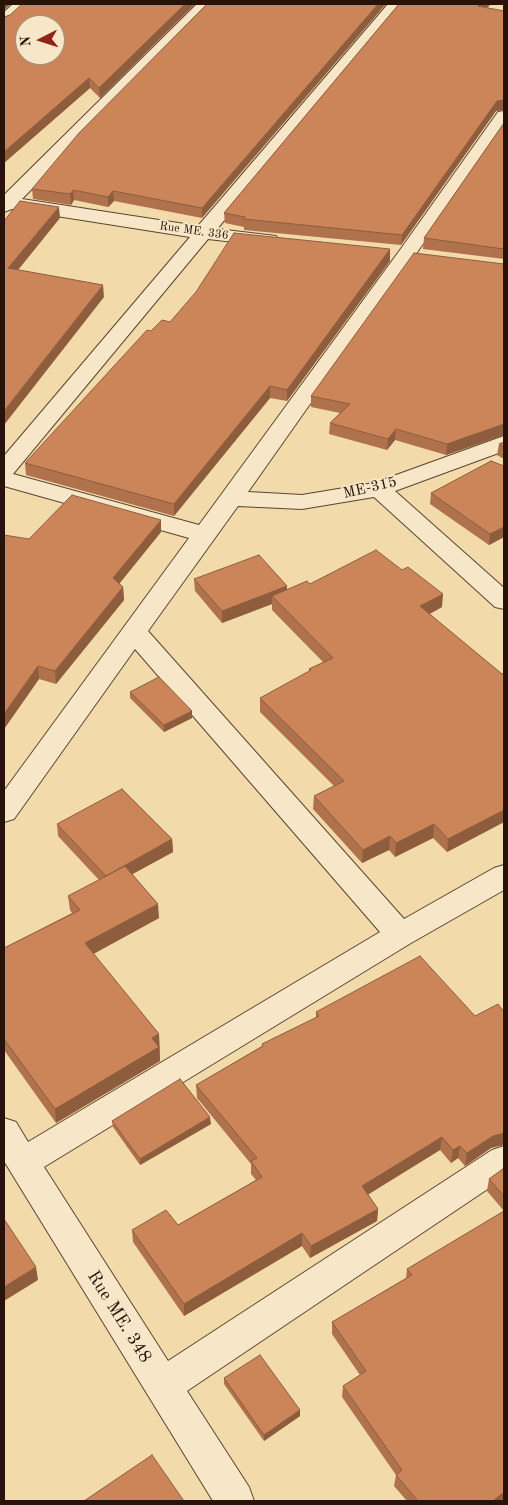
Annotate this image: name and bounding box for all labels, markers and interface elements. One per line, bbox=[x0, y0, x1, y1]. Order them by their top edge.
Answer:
north arrow bbox=[15, 15, 65, 65]
text: N bbox=[19, 35, 33, 47]
street label: Rue ME. 336 bbox=[158, 219, 230, 243]
street label: ME-315 bbox=[341, 473, 399, 503]
street label: Rue ME. 348 bbox=[82, 1267, 156, 1367]

